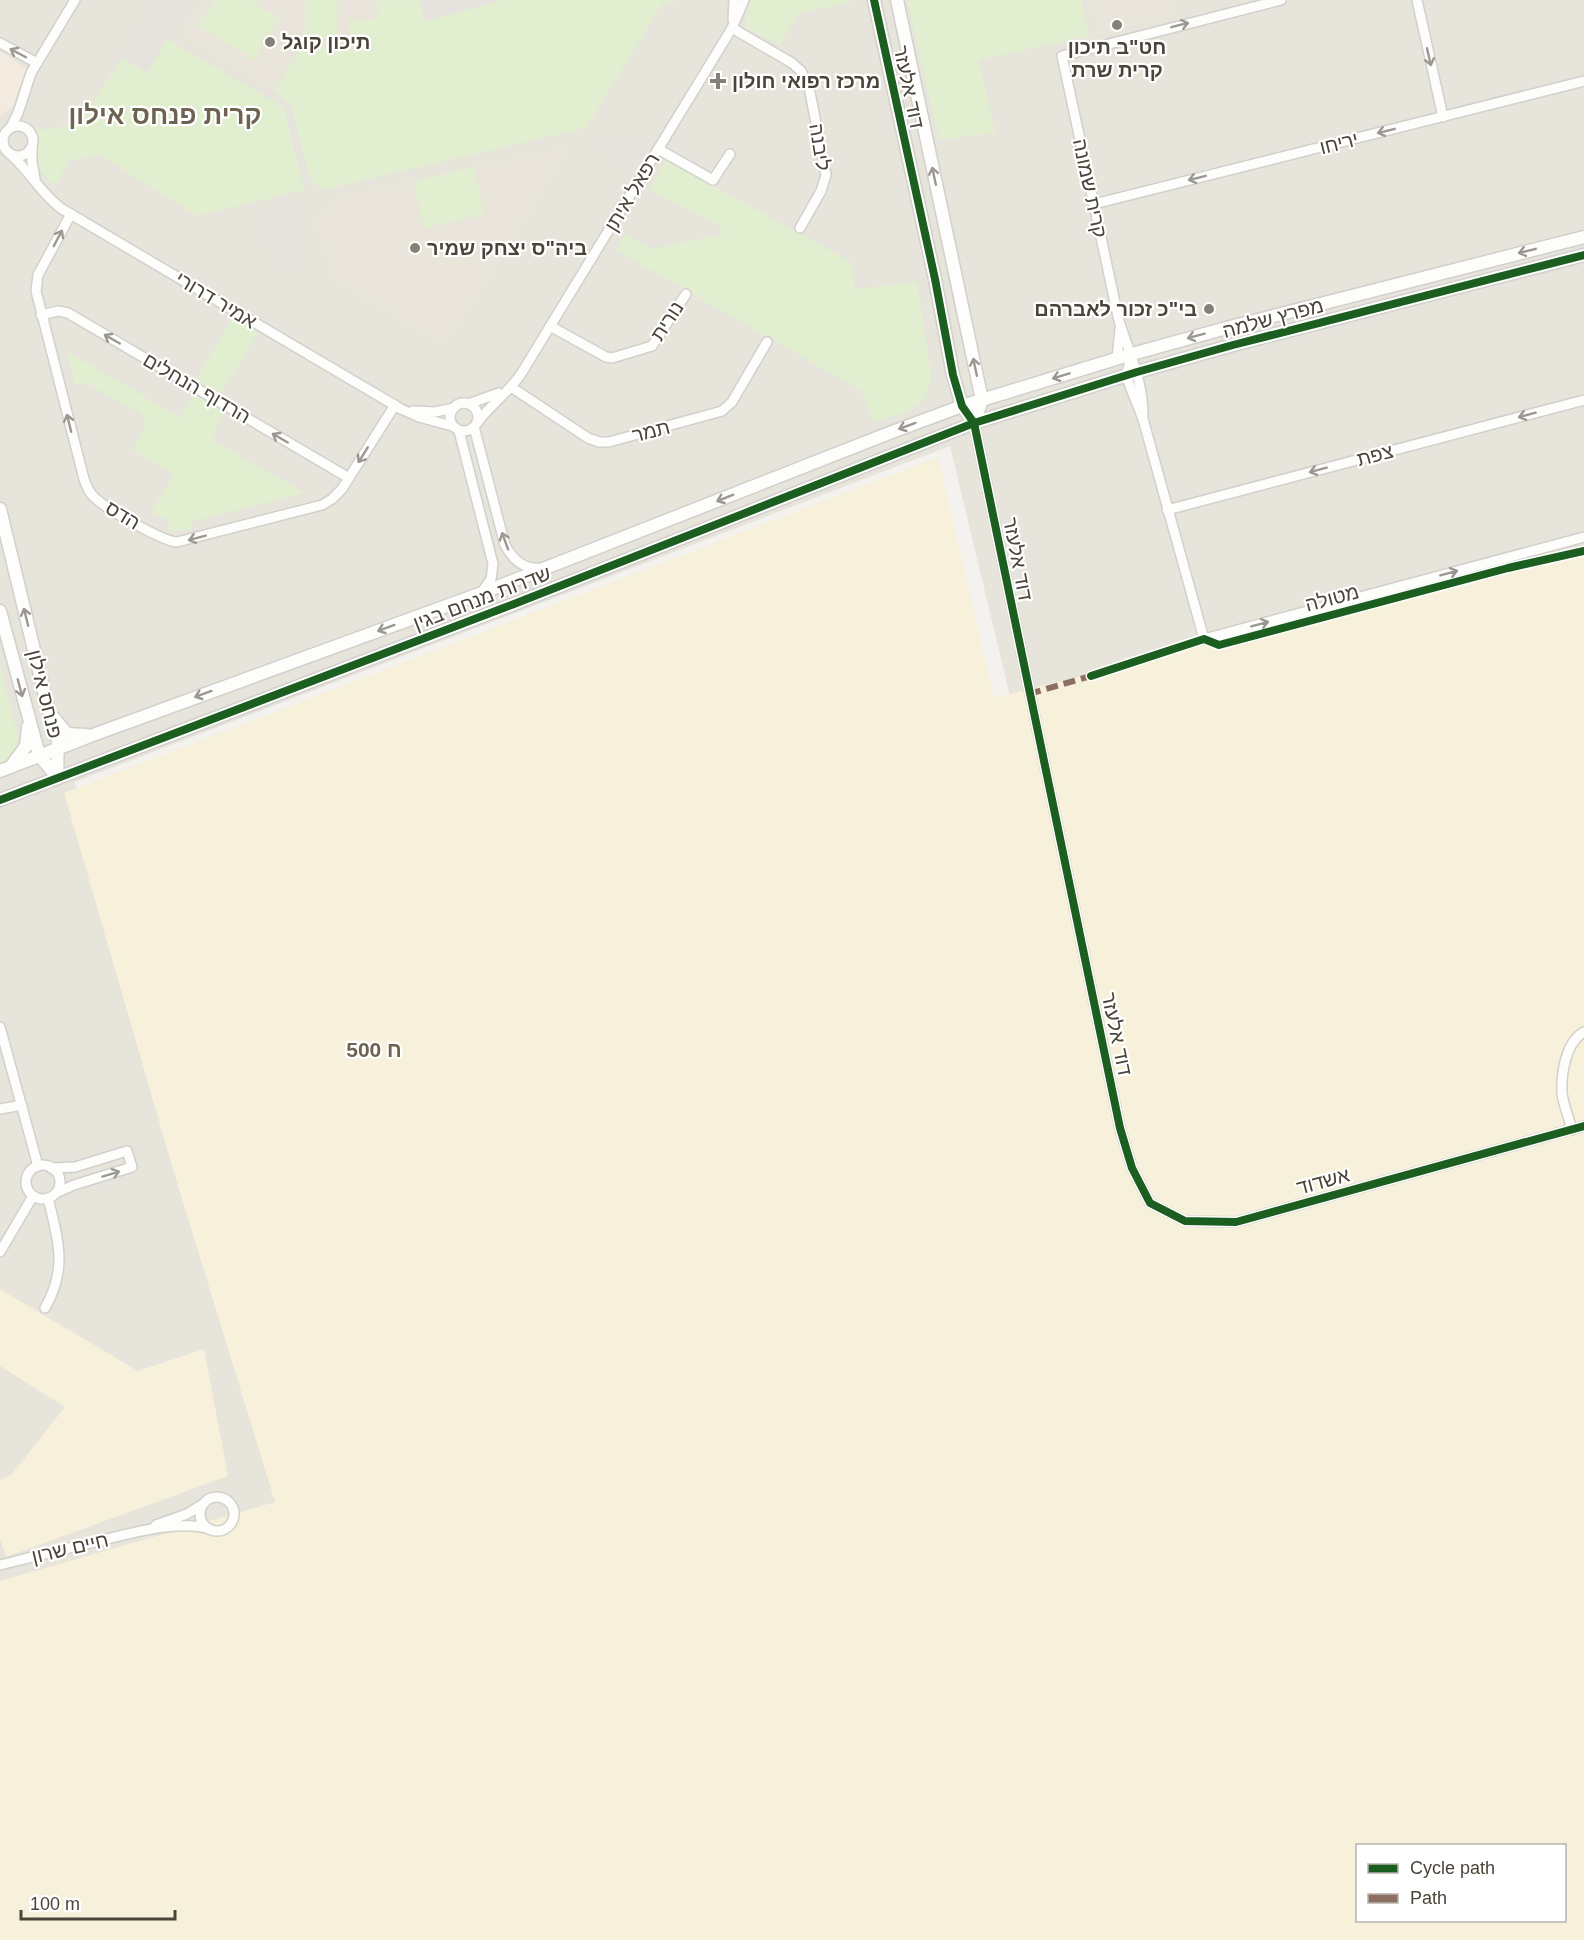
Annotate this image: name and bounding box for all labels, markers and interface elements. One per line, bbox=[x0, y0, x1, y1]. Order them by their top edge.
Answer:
marker: חט"ב תיכון קרית שרת bbox=[1110, 18, 1124, 32]
one-way arrow bbox=[1170, 19, 1189, 31]
place label: תיכון קוגל bbox=[282, 31, 370, 53]
marker: תיכון קוגל bbox=[263, 35, 277, 49]
place label: חט"ב תיכון קרית שרת bbox=[1068, 36, 1166, 81]
street label: דוד אלעזר bbox=[889, 43, 929, 131]
one-way arrow bbox=[10, 47, 28, 58]
one-way arrow bbox=[1424, 47, 1436, 66]
place label: מרכז רפואי חולון bbox=[732, 70, 880, 92]
marker: מרכז רפואי חולון bbox=[709, 72, 727, 90]
district label: קרית פנחס אילון bbox=[68, 100, 262, 130]
street label: ליבנה bbox=[805, 122, 835, 172]
one-way arrow bbox=[1377, 126, 1396, 138]
street label: יריחו bbox=[1317, 128, 1361, 158]
street label: קרית שמונה bbox=[1069, 136, 1111, 240]
street label: רפאל איתן bbox=[600, 149, 664, 235]
one-way arrow bbox=[928, 167, 940, 186]
one-way arrow bbox=[1188, 173, 1207, 185]
one-way arrow bbox=[53, 229, 64, 247]
place label: ביה"ס יצחק שמיר bbox=[427, 237, 587, 259]
marker: ביה"ס יצחק שמיר bbox=[408, 241, 422, 255]
one-way arrow bbox=[1518, 246, 1537, 257]
street label: אמיר דרורי bbox=[172, 267, 261, 333]
street label: מפרץ שלמה bbox=[1220, 294, 1326, 342]
street label: נורית bbox=[646, 297, 688, 345]
place label: בי"כ זכור לאברהם bbox=[1034, 298, 1197, 320]
marker: בי"כ זכור לאברהם bbox=[1202, 302, 1216, 316]
one-way arrow bbox=[1187, 331, 1206, 343]
one-way arrow bbox=[104, 332, 121, 344]
street label: הרדוף הנחלים bbox=[139, 348, 255, 428]
one-way arrow bbox=[969, 358, 980, 377]
one-way arrow bbox=[1052, 371, 1071, 382]
one-way arrow bbox=[1518, 410, 1537, 422]
one-way arrow bbox=[63, 414, 74, 433]
street label: תמר bbox=[630, 416, 672, 446]
one-way arrow bbox=[898, 422, 917, 433]
one-way arrow bbox=[272, 431, 289, 443]
street label: צפת bbox=[1354, 440, 1396, 470]
one-way arrow bbox=[357, 446, 369, 463]
one-way arrow bbox=[1309, 465, 1328, 476]
one-way arrow bbox=[716, 493, 735, 504]
street label: הדס bbox=[102, 496, 144, 534]
street label: דוד אלעזר bbox=[999, 516, 1037, 602]
one-way arrow bbox=[188, 532, 207, 544]
one-way arrow bbox=[498, 533, 509, 551]
street label: שדרות מנחם בגין bbox=[410, 562, 554, 634]
one-way arrow bbox=[1439, 567, 1458, 579]
street label: מטולה bbox=[1303, 580, 1361, 616]
one-way arrow bbox=[20, 608, 32, 627]
one-way arrow bbox=[1250, 618, 1269, 629]
one-way arrow bbox=[377, 623, 396, 634]
street label: פנחס אילון bbox=[23, 647, 67, 741]
one-way arrow bbox=[15, 678, 27, 697]
one-way arrow bbox=[194, 690, 213, 701]
street label: דוד אלעזר bbox=[1097, 990, 1137, 1078]
district label: ח 500 bbox=[346, 1038, 402, 1061]
street label: אשדוד bbox=[1294, 1163, 1352, 1199]
one-way arrow bbox=[101, 1168, 120, 1179]
street label: חיים שרון bbox=[30, 1529, 110, 1567]
legend bbox=[1356, 1844, 1566, 1922]
text: Cycle path bbox=[1410, 1858, 1495, 1878]
scale bar bbox=[21, 1883, 176, 1921]
text: Path bbox=[1410, 1888, 1447, 1908]
text: 100 m bbox=[30, 1894, 80, 1914]

